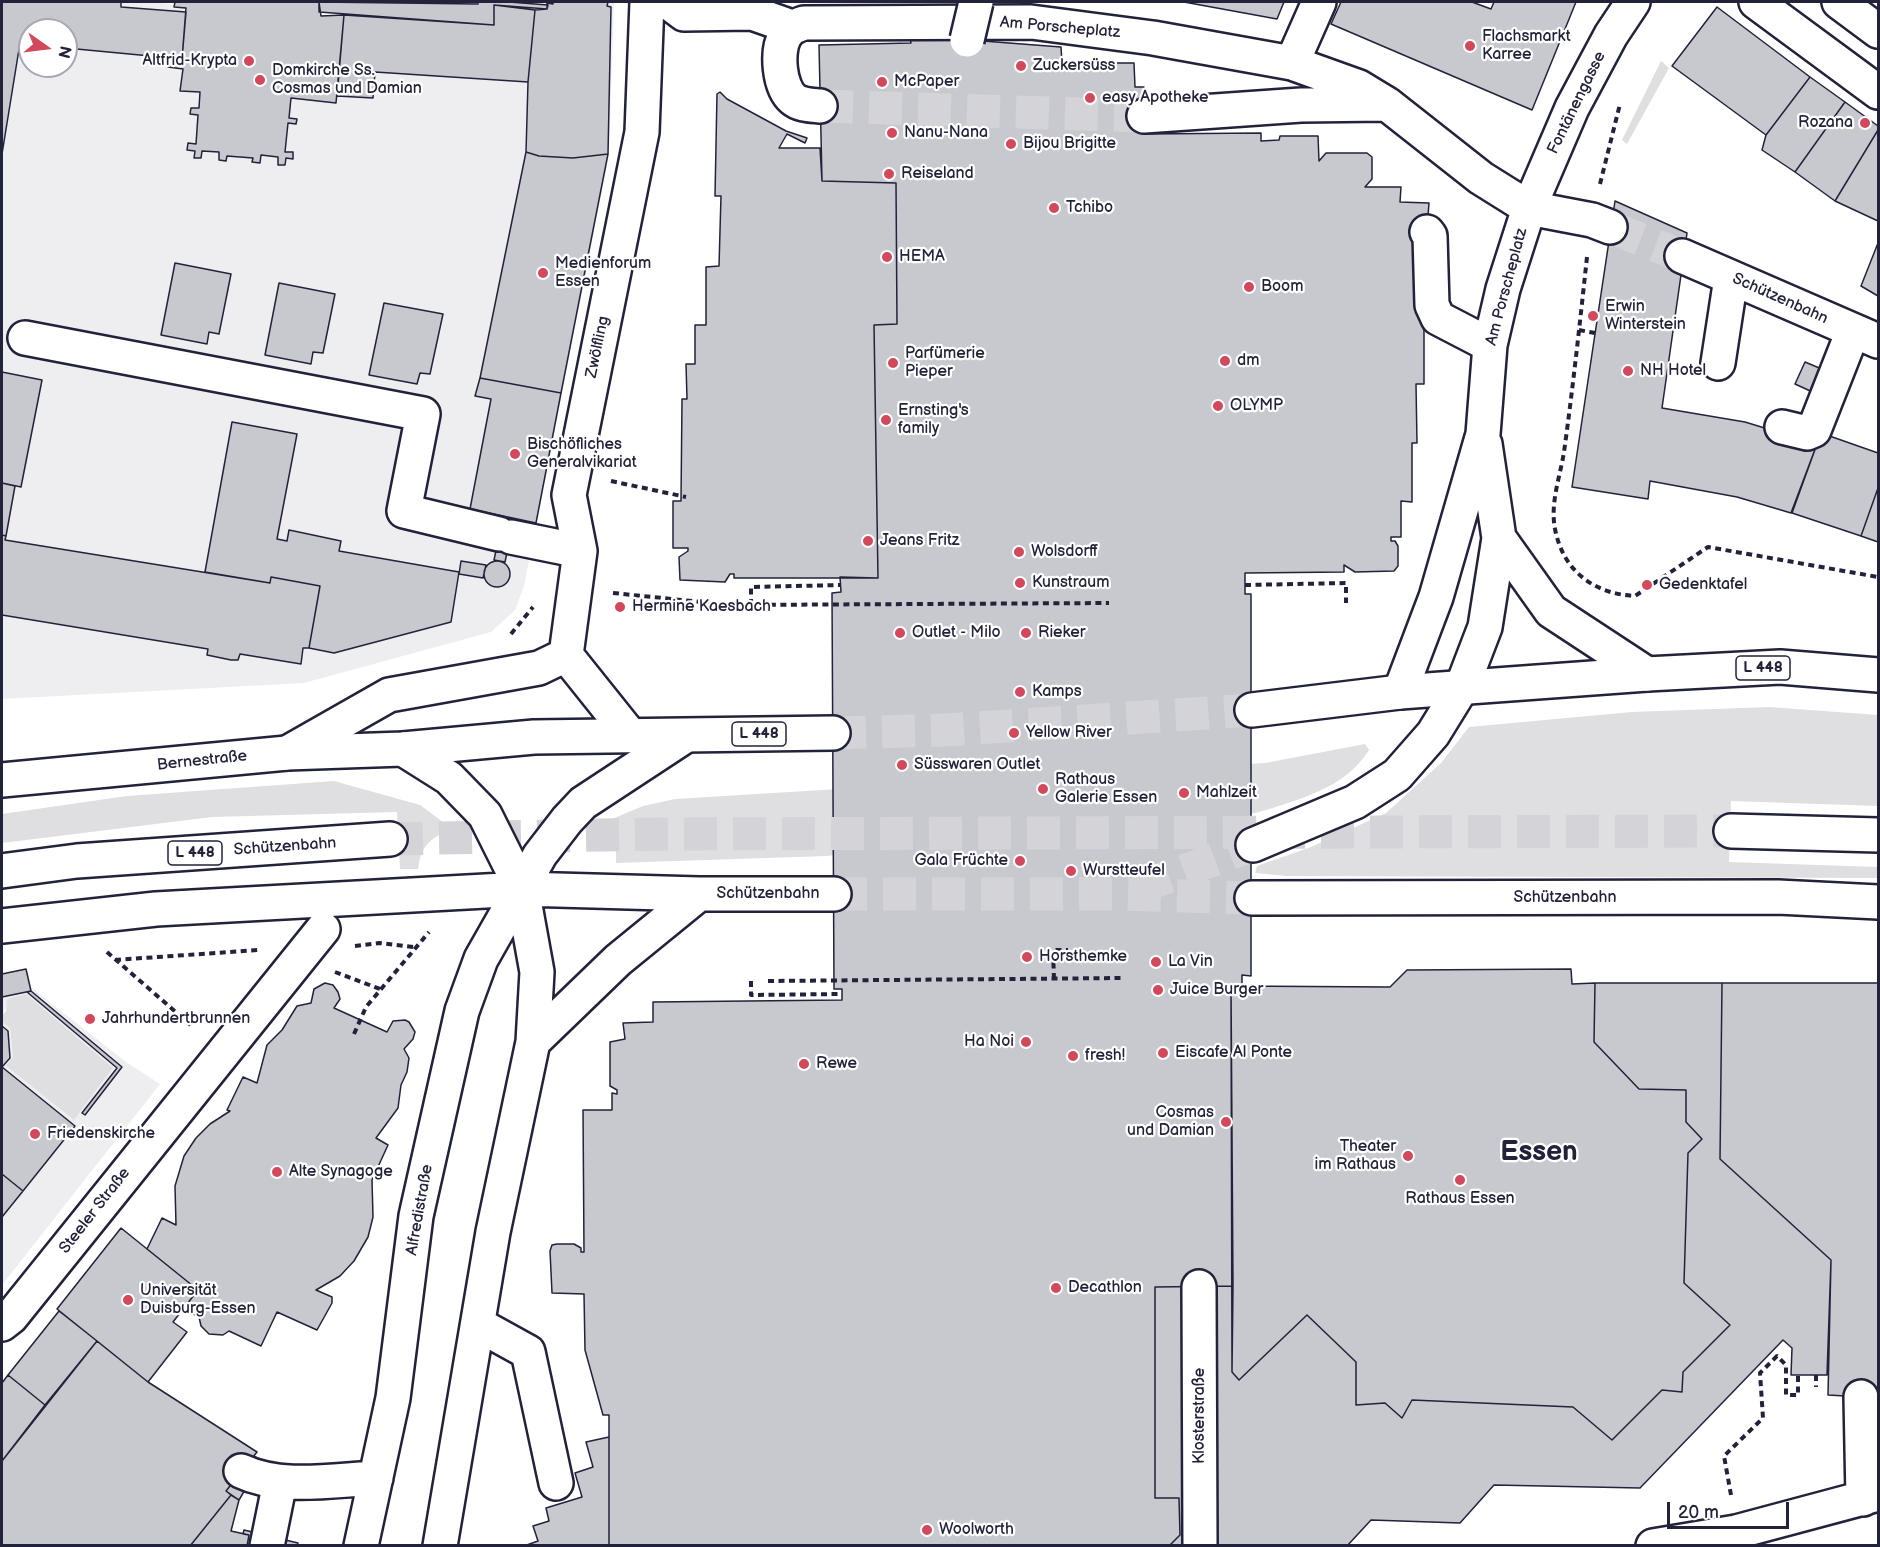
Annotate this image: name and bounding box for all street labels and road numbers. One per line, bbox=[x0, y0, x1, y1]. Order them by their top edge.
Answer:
street label: Am Porscheplatz bbox=[999, 13, 1121, 43]
street label: Fontänengasse bbox=[1544, 49, 1610, 157]
street label: Am Porscheplatz bbox=[1482, 226, 1532, 348]
street label: Schützenbahn bbox=[1729, 269, 1831, 329]
street label: Zwölfling bbox=[582, 314, 614, 380]
road number: L 448 bbox=[1736, 656, 1790, 680]
road number: L 448 bbox=[732, 722, 786, 746]
street label: Bernestraße bbox=[156, 747, 248, 775]
street label: Schützenbahn bbox=[233, 834, 337, 860]
road number: L 448 bbox=[168, 841, 222, 865]
street label: Schützenbahn bbox=[717, 884, 819, 904]
street label: Schützenbahn bbox=[1514, 888, 1616, 908]
street label: Alfredistraße bbox=[403, 1163, 437, 1257]
street label: Steeler Straße bbox=[56, 1164, 134, 1258]
street label: Klosterstraße bbox=[1190, 1368, 1210, 1464]

